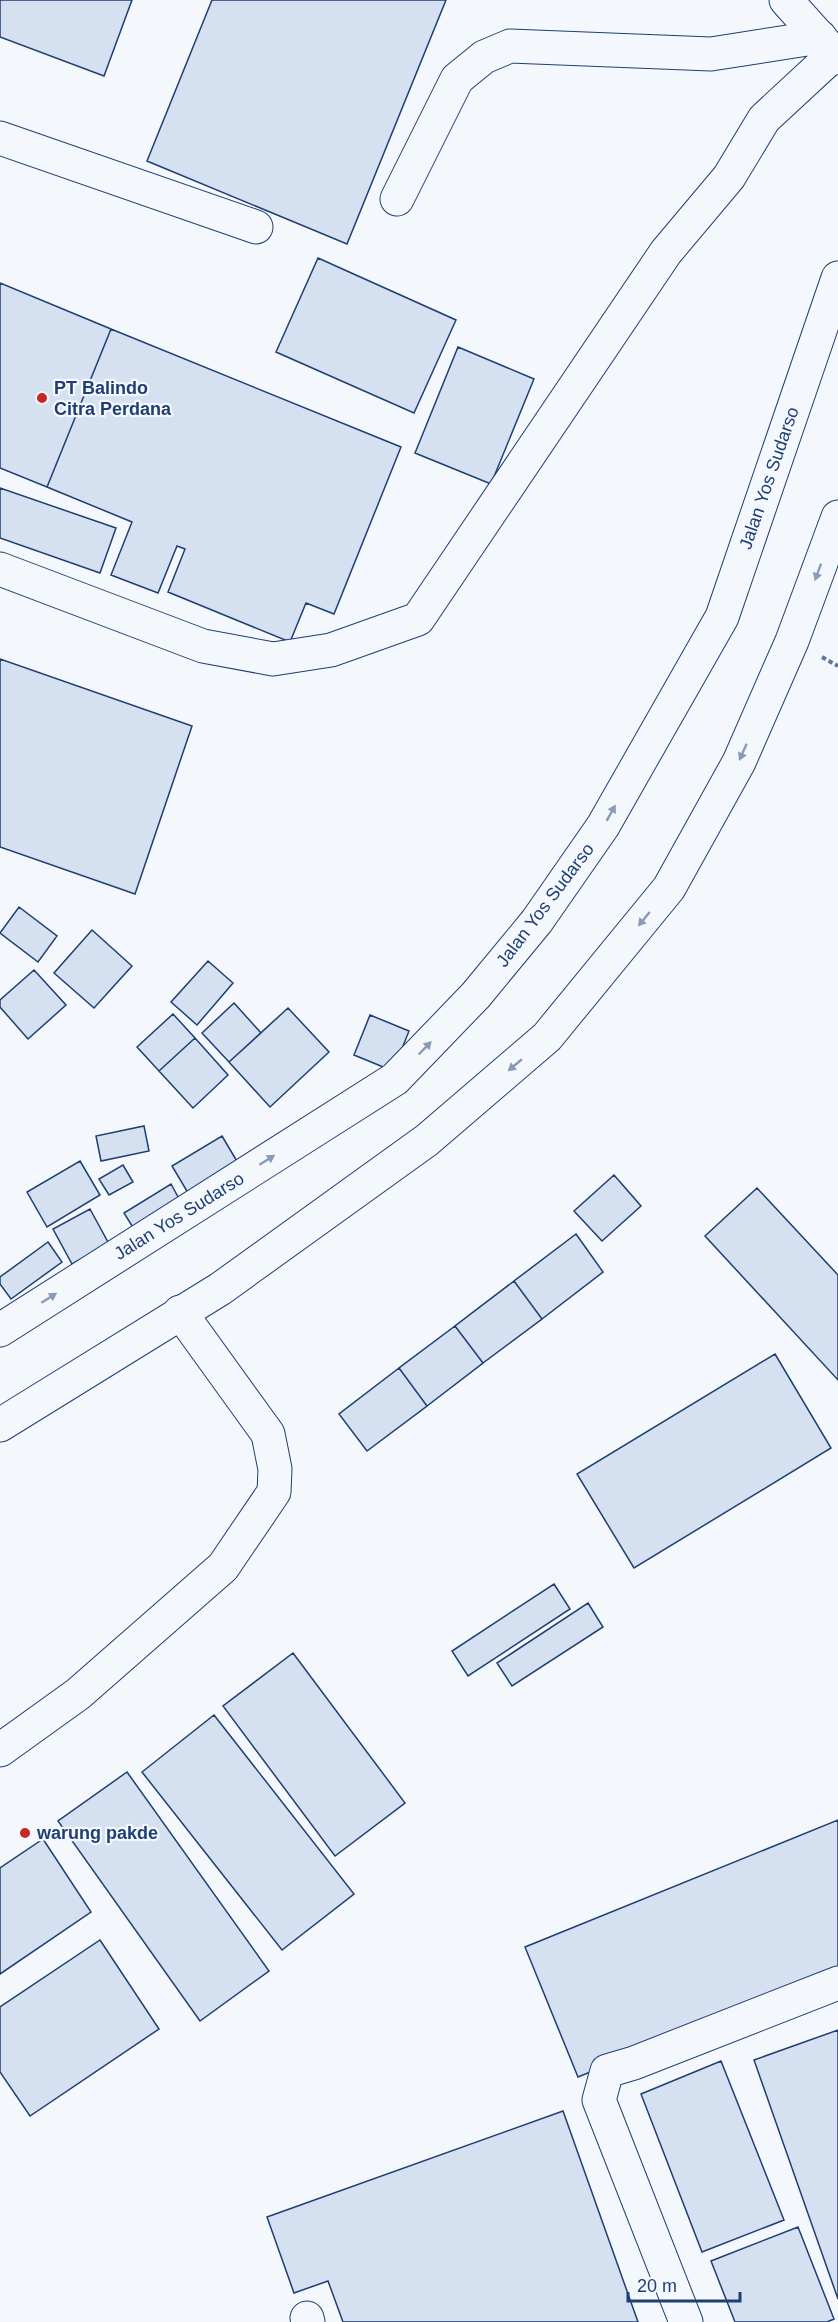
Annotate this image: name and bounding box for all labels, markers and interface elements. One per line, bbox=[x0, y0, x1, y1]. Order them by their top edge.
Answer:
place label: PT Balindo Citra Perdana bbox=[54, 378, 172, 419]
marker: PT Balindo Citra Perdana bbox=[35, 391, 49, 405]
street label: Jalan Yos Sudarso bbox=[735, 404, 803, 552]
one-way arrow bbox=[812, 563, 822, 581]
one-way arrow bbox=[739, 744, 748, 761]
one-way arrow bbox=[606, 804, 616, 821]
street label: Jalan Yos Sudarso bbox=[492, 839, 598, 971]
one-way arrow bbox=[637, 911, 650, 927]
one-way arrow bbox=[418, 1041, 432, 1055]
one-way arrow bbox=[508, 1058, 523, 1071]
one-way arrow bbox=[259, 1155, 275, 1166]
street label: Jalan Yos Sudarso bbox=[110, 1168, 248, 1264]
one-way arrow bbox=[41, 1293, 58, 1304]
place label: warung pakde bbox=[36, 1823, 158, 1843]
marker: warung pakde bbox=[18, 1826, 32, 1840]
scale bar bbox=[628, 2265, 740, 2303]
text: 20 m bbox=[637, 2276, 677, 2296]

